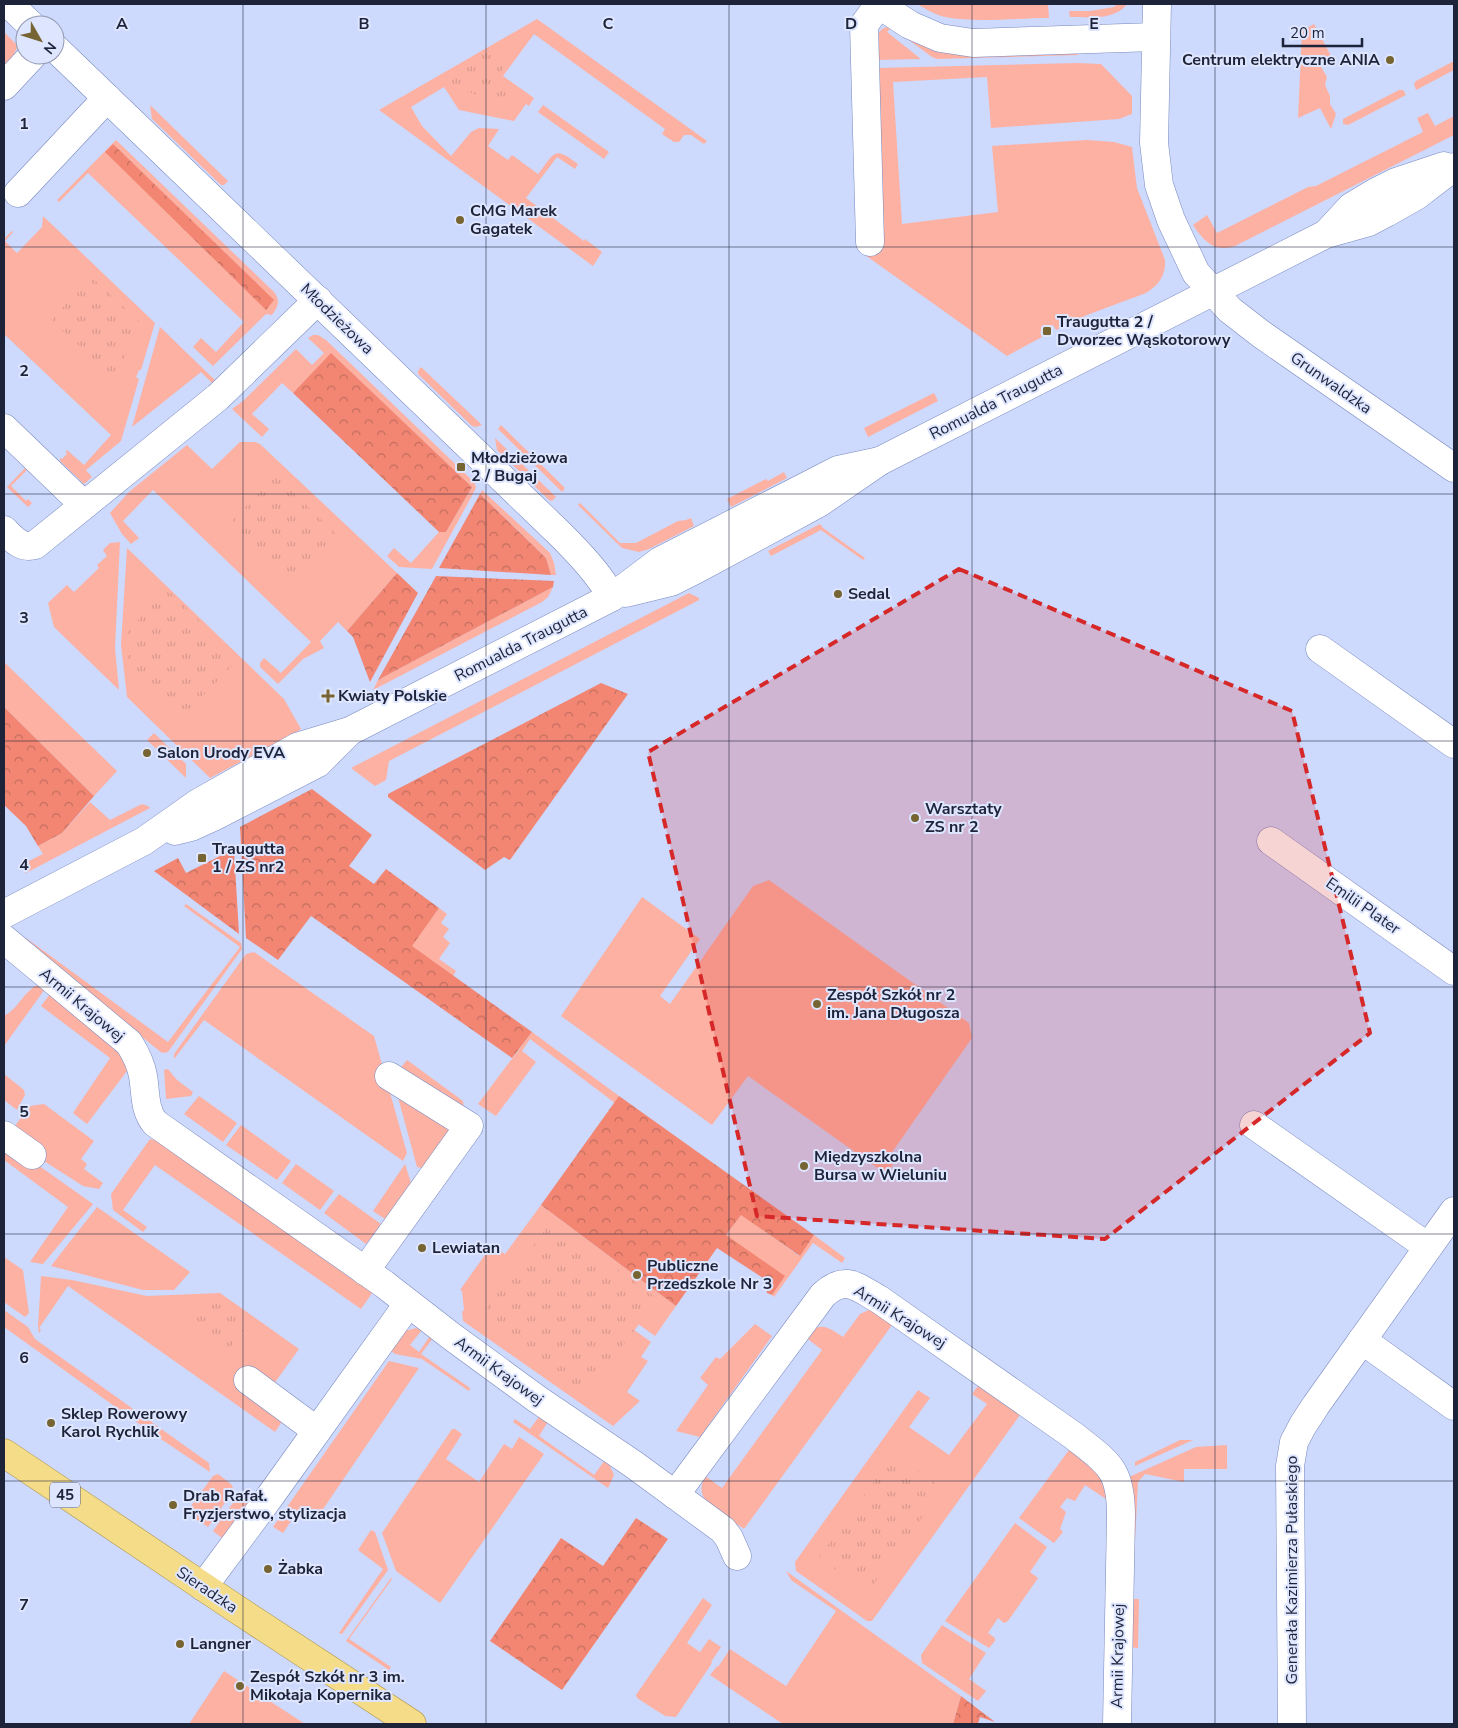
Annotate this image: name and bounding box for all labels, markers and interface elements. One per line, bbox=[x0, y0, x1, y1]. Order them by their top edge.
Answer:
text: A bbox=[116, 13, 128, 35]
text: B bbox=[358, 13, 370, 35]
text: C bbox=[603, 13, 614, 35]
text: D bbox=[845, 13, 857, 35]
text: E bbox=[1089, 13, 1099, 35]
north arrow bbox=[15, 15, 65, 65]
scale bar bbox=[1283, 15, 1362, 47]
text: 20 m bbox=[1290, 23, 1325, 43]
text: N bbox=[39, 38, 60, 58]
place label: Centrum elektryczne ANIA bbox=[1182, 49, 1380, 71]
marker: Centrum elektryczne ANIA bbox=[1384, 54, 1396, 66]
text: 1 bbox=[19, 113, 29, 135]
place label: CMG Marek Gagatek bbox=[470, 200, 557, 240]
marker: CMG Marek Gagatek bbox=[454, 214, 466, 226]
street label: Młodzieżowa bbox=[296, 278, 378, 360]
place label: Traugutta 2 / Dworzec Wąskotorowy bbox=[1057, 311, 1231, 351]
marker: Traugutta 2 / Dworzec Wąskotorowy bbox=[1041, 325, 1053, 337]
street label: Grunwaldzka bbox=[1286, 347, 1376, 419]
street label: Romualda Traugutta bbox=[926, 359, 1066, 445]
text: 2 bbox=[19, 360, 29, 382]
place label: Młodzieżowa 2 / Bugaj bbox=[471, 447, 568, 487]
marker: Młodzieżowa 2 / Bugaj bbox=[455, 461, 467, 473]
place label: Sedal bbox=[848, 583, 890, 605]
marker: Sedal bbox=[832, 588, 844, 600]
street label: Romualda Traugutta bbox=[451, 601, 591, 687]
text: 3 bbox=[19, 607, 29, 629]
place label: Kwiaty Polskie bbox=[338, 685, 447, 707]
marker: Kwiaty Polskie bbox=[322, 690, 334, 702]
place label: Salon Urody EVA bbox=[157, 742, 285, 764]
marker: Salon Urody EVA bbox=[141, 747, 153, 759]
place label: Warsztaty ZS nr 2 bbox=[925, 798, 1002, 838]
marker: Warsztaty ZS nr 2 bbox=[909, 812, 921, 824]
place label: Traugutta 1 / ZS nr2 bbox=[212, 838, 284, 878]
marker: Traugutta 1 / ZS nr2 bbox=[196, 852, 208, 864]
text: 4 bbox=[19, 854, 29, 876]
street label: Emilii Plater bbox=[1321, 872, 1405, 940]
street label: Armii Krajowej bbox=[35, 963, 129, 1047]
place label: Zespół Szkół nr 2 im. Jana Długosza bbox=[827, 984, 960, 1024]
marker: Zespół Szkół nr 2 im. Jana Długosza bbox=[811, 998, 823, 1010]
text: 5 bbox=[19, 1101, 29, 1123]
place label: Międzyszkolna Bursa w Wieluniu bbox=[814, 1146, 947, 1186]
marker: Międzyszkolna Bursa w Wieluniu bbox=[798, 1160, 810, 1172]
place label: Lewiatan bbox=[432, 1237, 500, 1259]
marker: Lewiatan bbox=[416, 1242, 428, 1254]
place label: Publiczne Przedszkole Nr 3 bbox=[647, 1255, 772, 1295]
marker: Publiczne Przedszkole Nr 3 bbox=[631, 1269, 643, 1281]
street label: Armii Krajowej bbox=[850, 1280, 950, 1354]
street label: Armii Krajowej bbox=[450, 1331, 548, 1411]
text: 6 bbox=[19, 1347, 29, 1369]
place label: Sklep Rowerowy Karol Rychlik bbox=[61, 1403, 188, 1443]
marker: Sklep Rowerowy Karol Rychlik bbox=[45, 1417, 57, 1429]
street label: Generała Kazimierza Pułaskiego bbox=[1281, 1456, 1303, 1684]
road number: 45 bbox=[50, 1482, 80, 1508]
place label: Drab Rafał. Fryzjerstwo, stylizacja bbox=[183, 1485, 346, 1525]
marker: Drab Rafał. Fryzjerstwo, stylizacja bbox=[167, 1499, 179, 1511]
place label: Żabka bbox=[278, 1558, 323, 1580]
street label: Sieradzka bbox=[172, 1561, 242, 1619]
marker: Żabka bbox=[262, 1563, 274, 1575]
text: 7 bbox=[19, 1594, 29, 1616]
street label: Armii Krajowej bbox=[1106, 1603, 1130, 1709]
place label: Langner bbox=[190, 1633, 252, 1655]
marker: Langner bbox=[174, 1638, 186, 1650]
place label: Zespół Szkół nr 3 im. Mikołaja Kopernika bbox=[250, 1666, 405, 1706]
marker: Zespół Szkół nr 3 im. Mikołaja Kopernika bbox=[234, 1680, 246, 1692]

